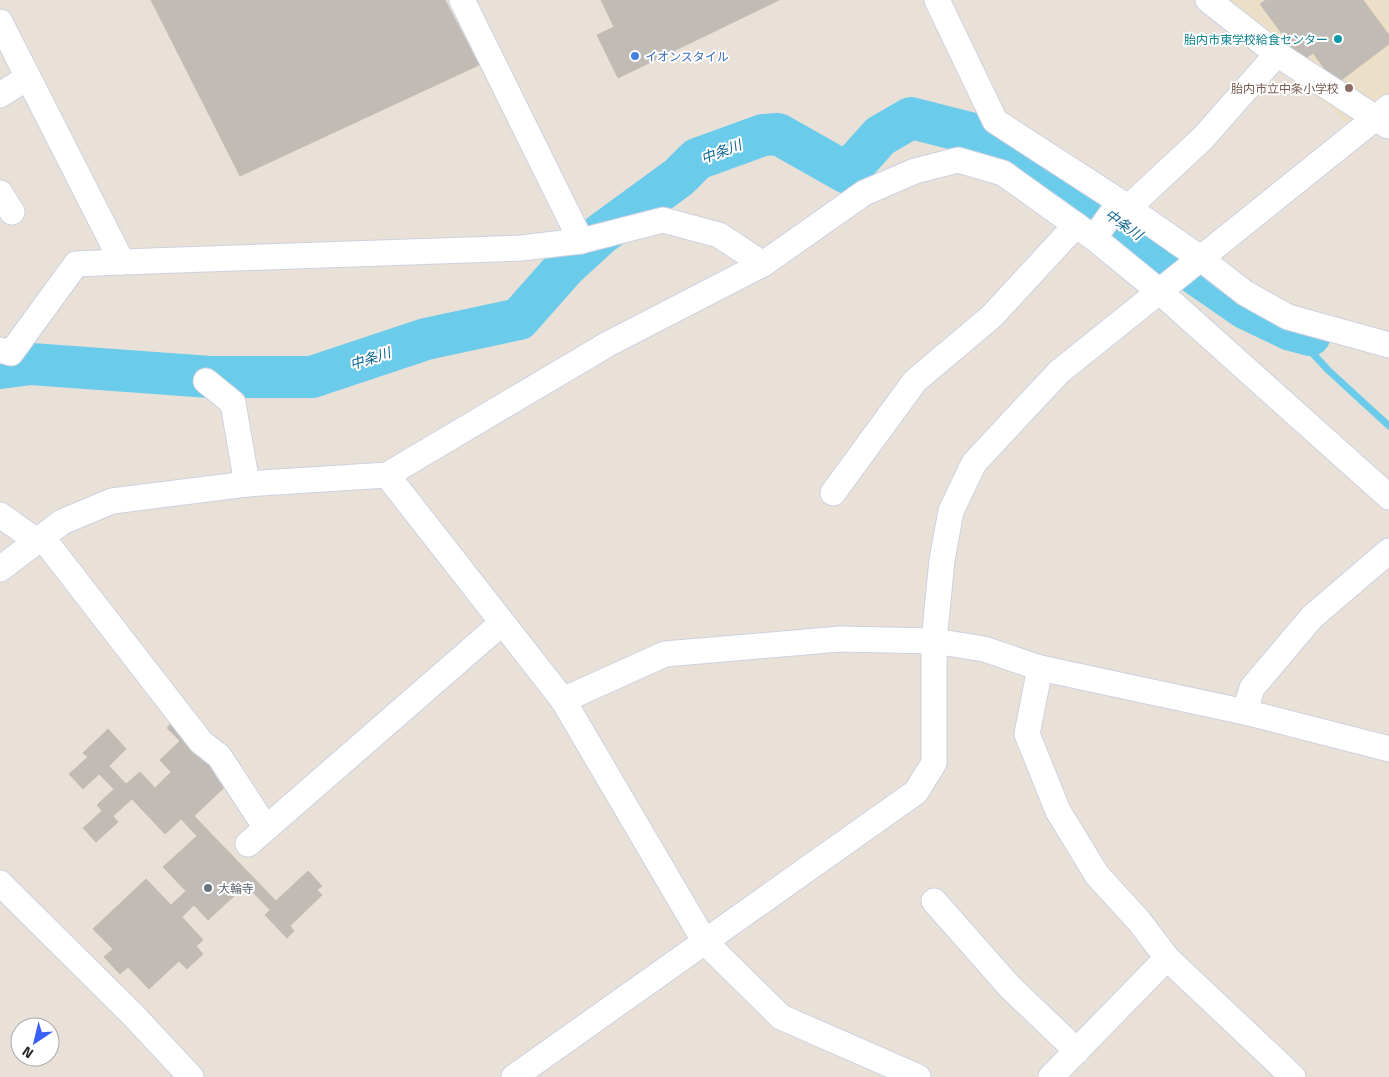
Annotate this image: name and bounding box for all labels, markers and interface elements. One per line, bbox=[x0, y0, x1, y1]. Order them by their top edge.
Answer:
place label: 胎内市東学校給食センター bbox=[1184, 30, 1328, 49]
marker: 胎内市東学校給食センター bbox=[1332, 33, 1344, 45]
place label: イオンスタイル bbox=[645, 47, 729, 66]
marker: イオンスタイル bbox=[629, 50, 641, 62]
place label: 胎内市立中条小学校 bbox=[1231, 79, 1339, 98]
marker: 胎内市立中条小学校 bbox=[1343, 82, 1355, 94]
water label: 中条川 bbox=[698, 133, 746, 168]
water label: 中条川 bbox=[1101, 203, 1149, 246]
water label: 中条川 bbox=[347, 341, 395, 374]
place label: 大輪寺 bbox=[218, 879, 254, 898]
marker: 大輪寺 bbox=[202, 882, 214, 894]
north arrow bbox=[10, 1017, 60, 1067]
text: N bbox=[17, 1042, 37, 1064]

